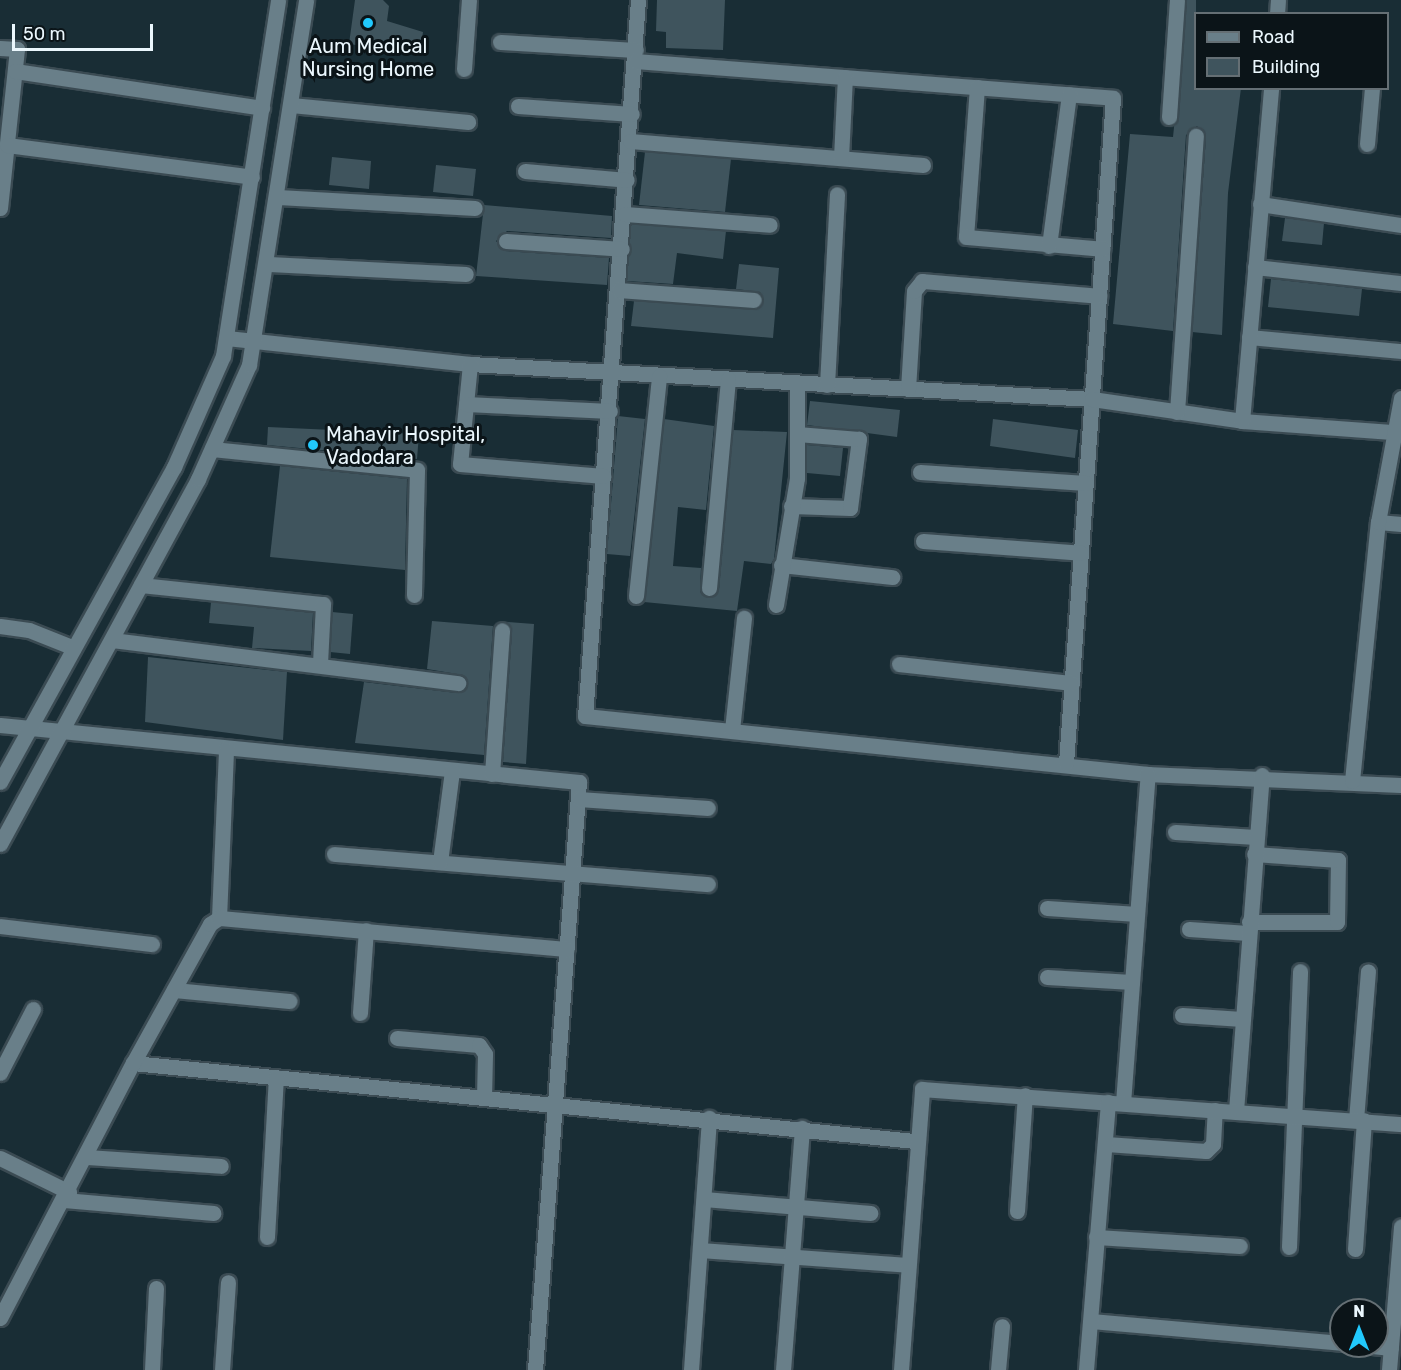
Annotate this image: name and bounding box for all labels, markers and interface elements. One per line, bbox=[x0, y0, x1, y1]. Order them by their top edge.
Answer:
scale bar bbox=[15, 12, 156, 50]
legend bbox=[1194, 12, 1389, 90]
marker: Aum Medical Nursing Home bbox=[359, 14, 377, 32]
text: 50 m bbox=[23, 23, 66, 45]
text: Road bbox=[1252, 26, 1295, 48]
place label: Aum Medical Nursing Home bbox=[302, 34, 434, 81]
text: Building bbox=[1252, 56, 1320, 78]
place label: Mahavir Hospital, Vadodara bbox=[326, 422, 486, 469]
marker: Mahavir Hospital, Vadodara bbox=[304, 436, 322, 454]
north arrow bbox=[1329, 1298, 1389, 1358]
text: N bbox=[1353, 1302, 1365, 1321]

